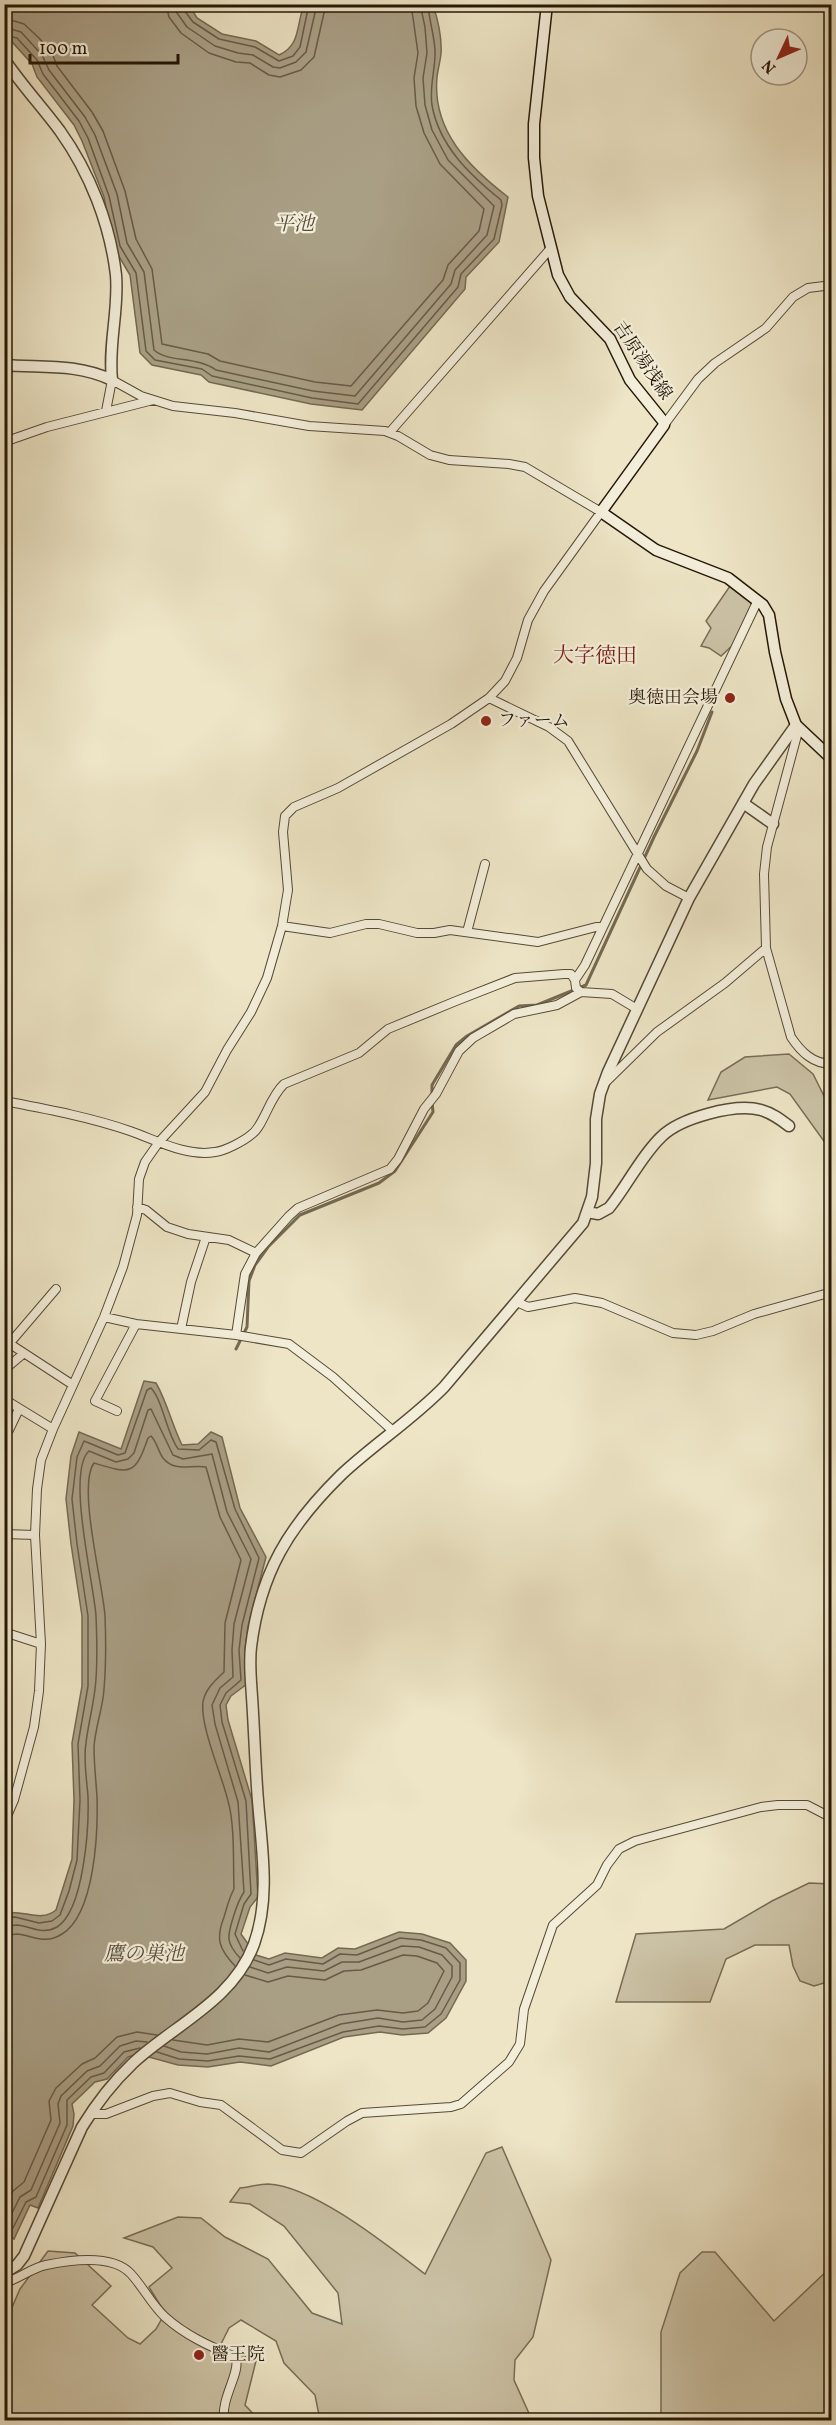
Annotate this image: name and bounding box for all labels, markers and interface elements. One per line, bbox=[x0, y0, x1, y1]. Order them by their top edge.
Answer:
scale bar bbox=[30, 27, 178, 65]
north arrow bbox=[749, 27, 809, 87]
text: 100 m bbox=[39, 37, 88, 62]
text: N bbox=[757, 54, 782, 78]
water label: 平池 bbox=[274, 211, 316, 239]
street label: 吉原湯浅線 bbox=[606, 317, 678, 405]
district label: 大字徳田 bbox=[553, 642, 637, 671]
place label: 奥徳田会場 bbox=[628, 686, 718, 711]
marker: 奥徳田会場 bbox=[723, 691, 737, 705]
place label: ファーム bbox=[498, 709, 570, 734]
marker: ファーム bbox=[479, 714, 493, 728]
water label: 鷹の巣池 bbox=[104, 1941, 186, 1969]
place label: 醫王院 bbox=[211, 2343, 265, 2368]
marker: 醫王院 bbox=[192, 2348, 206, 2362]

